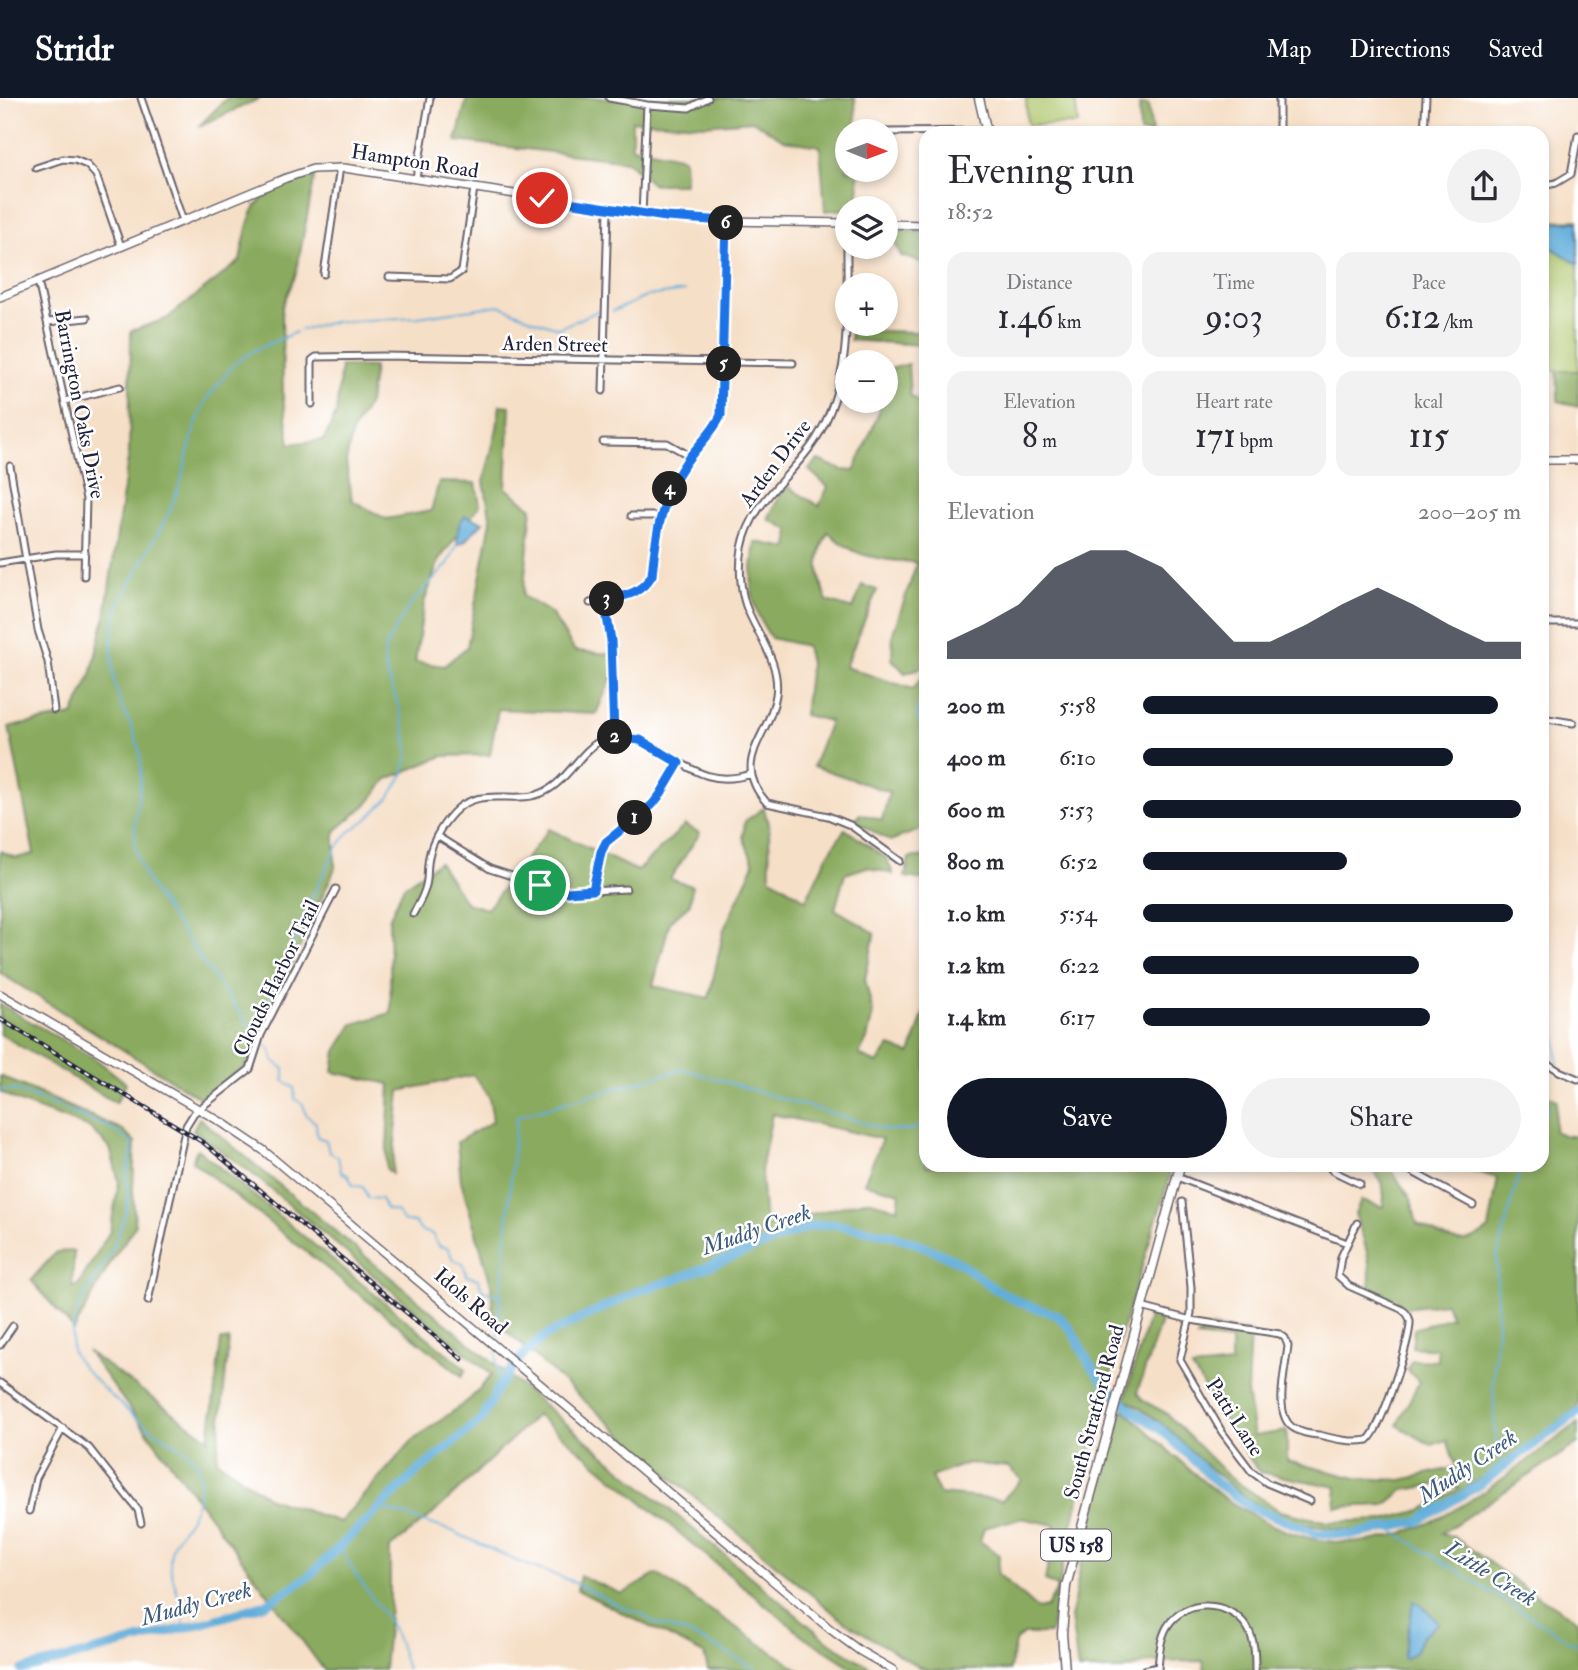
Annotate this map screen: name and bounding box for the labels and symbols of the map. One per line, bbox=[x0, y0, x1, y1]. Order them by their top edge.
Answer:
north arrow bbox=[835, 119, 898, 182]
street label: Hampton Road bbox=[349, 138, 481, 185]
pin bbox=[512, 168, 572, 228]
pin: 6 bbox=[708, 206, 744, 240]
street label: Barrington Oaks Drive bbox=[48, 307, 111, 501]
street label: Arden Street bbox=[501, 330, 608, 359]
pin: 5 bbox=[706, 346, 742, 382]
street label: Arden Drive bbox=[733, 414, 817, 514]
pin: 4 bbox=[652, 472, 688, 506]
pin: 3 bbox=[590, 582, 624, 616]
pin: 2 bbox=[598, 720, 632, 754]
pin: 1 bbox=[618, 800, 652, 836]
pin bbox=[510, 855, 570, 915]
street label: Clouds Harbor Trail bbox=[227, 895, 326, 1061]
water label: Muddy Creek bbox=[696, 1197, 815, 1262]
street label: Idols Road bbox=[428, 1262, 514, 1341]
street label: South Stratford Road bbox=[1058, 1321, 1131, 1502]
street label: Patti Lane bbox=[1199, 1373, 1270, 1462]
water label: Muddy Creek bbox=[1410, 1423, 1522, 1511]
road number: US 158 bbox=[1041, 1530, 1111, 1560]
water label: Little Creek bbox=[1439, 1533, 1542, 1613]
water label: Muddy Creek bbox=[136, 1575, 255, 1633]

